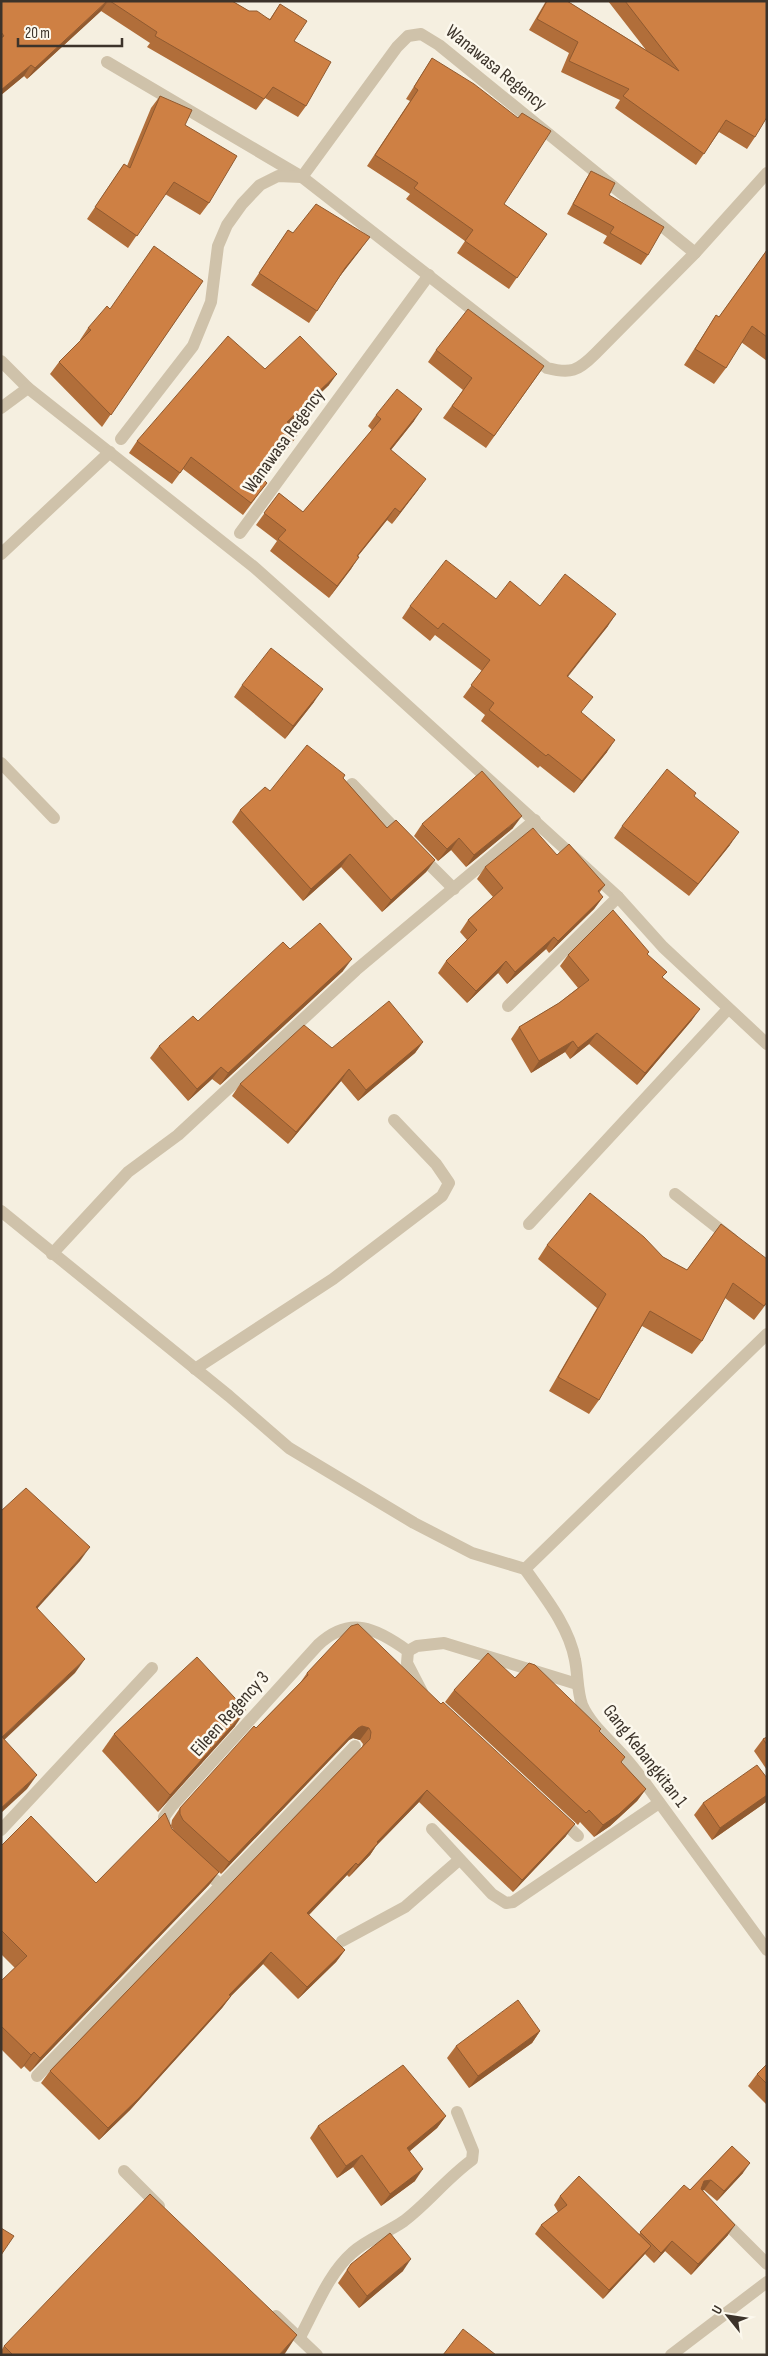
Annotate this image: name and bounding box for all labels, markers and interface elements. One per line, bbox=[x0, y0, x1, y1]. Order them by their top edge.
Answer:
scale bar bbox=[18, 15, 121, 47]
street label: Wanawasa Regency bbox=[441, 20, 552, 116]
text: 20 m bbox=[25, 24, 50, 43]
street label: Wanawasa Regency bbox=[238, 384, 330, 498]
street label: Eileen Regency 3 bbox=[186, 1667, 274, 1761]
street label: Gang Kebangkitan 1 bbox=[598, 1700, 692, 1812]
north arrow bbox=[703, 2291, 753, 2341]
text: U bbox=[708, 2302, 726, 2317]

